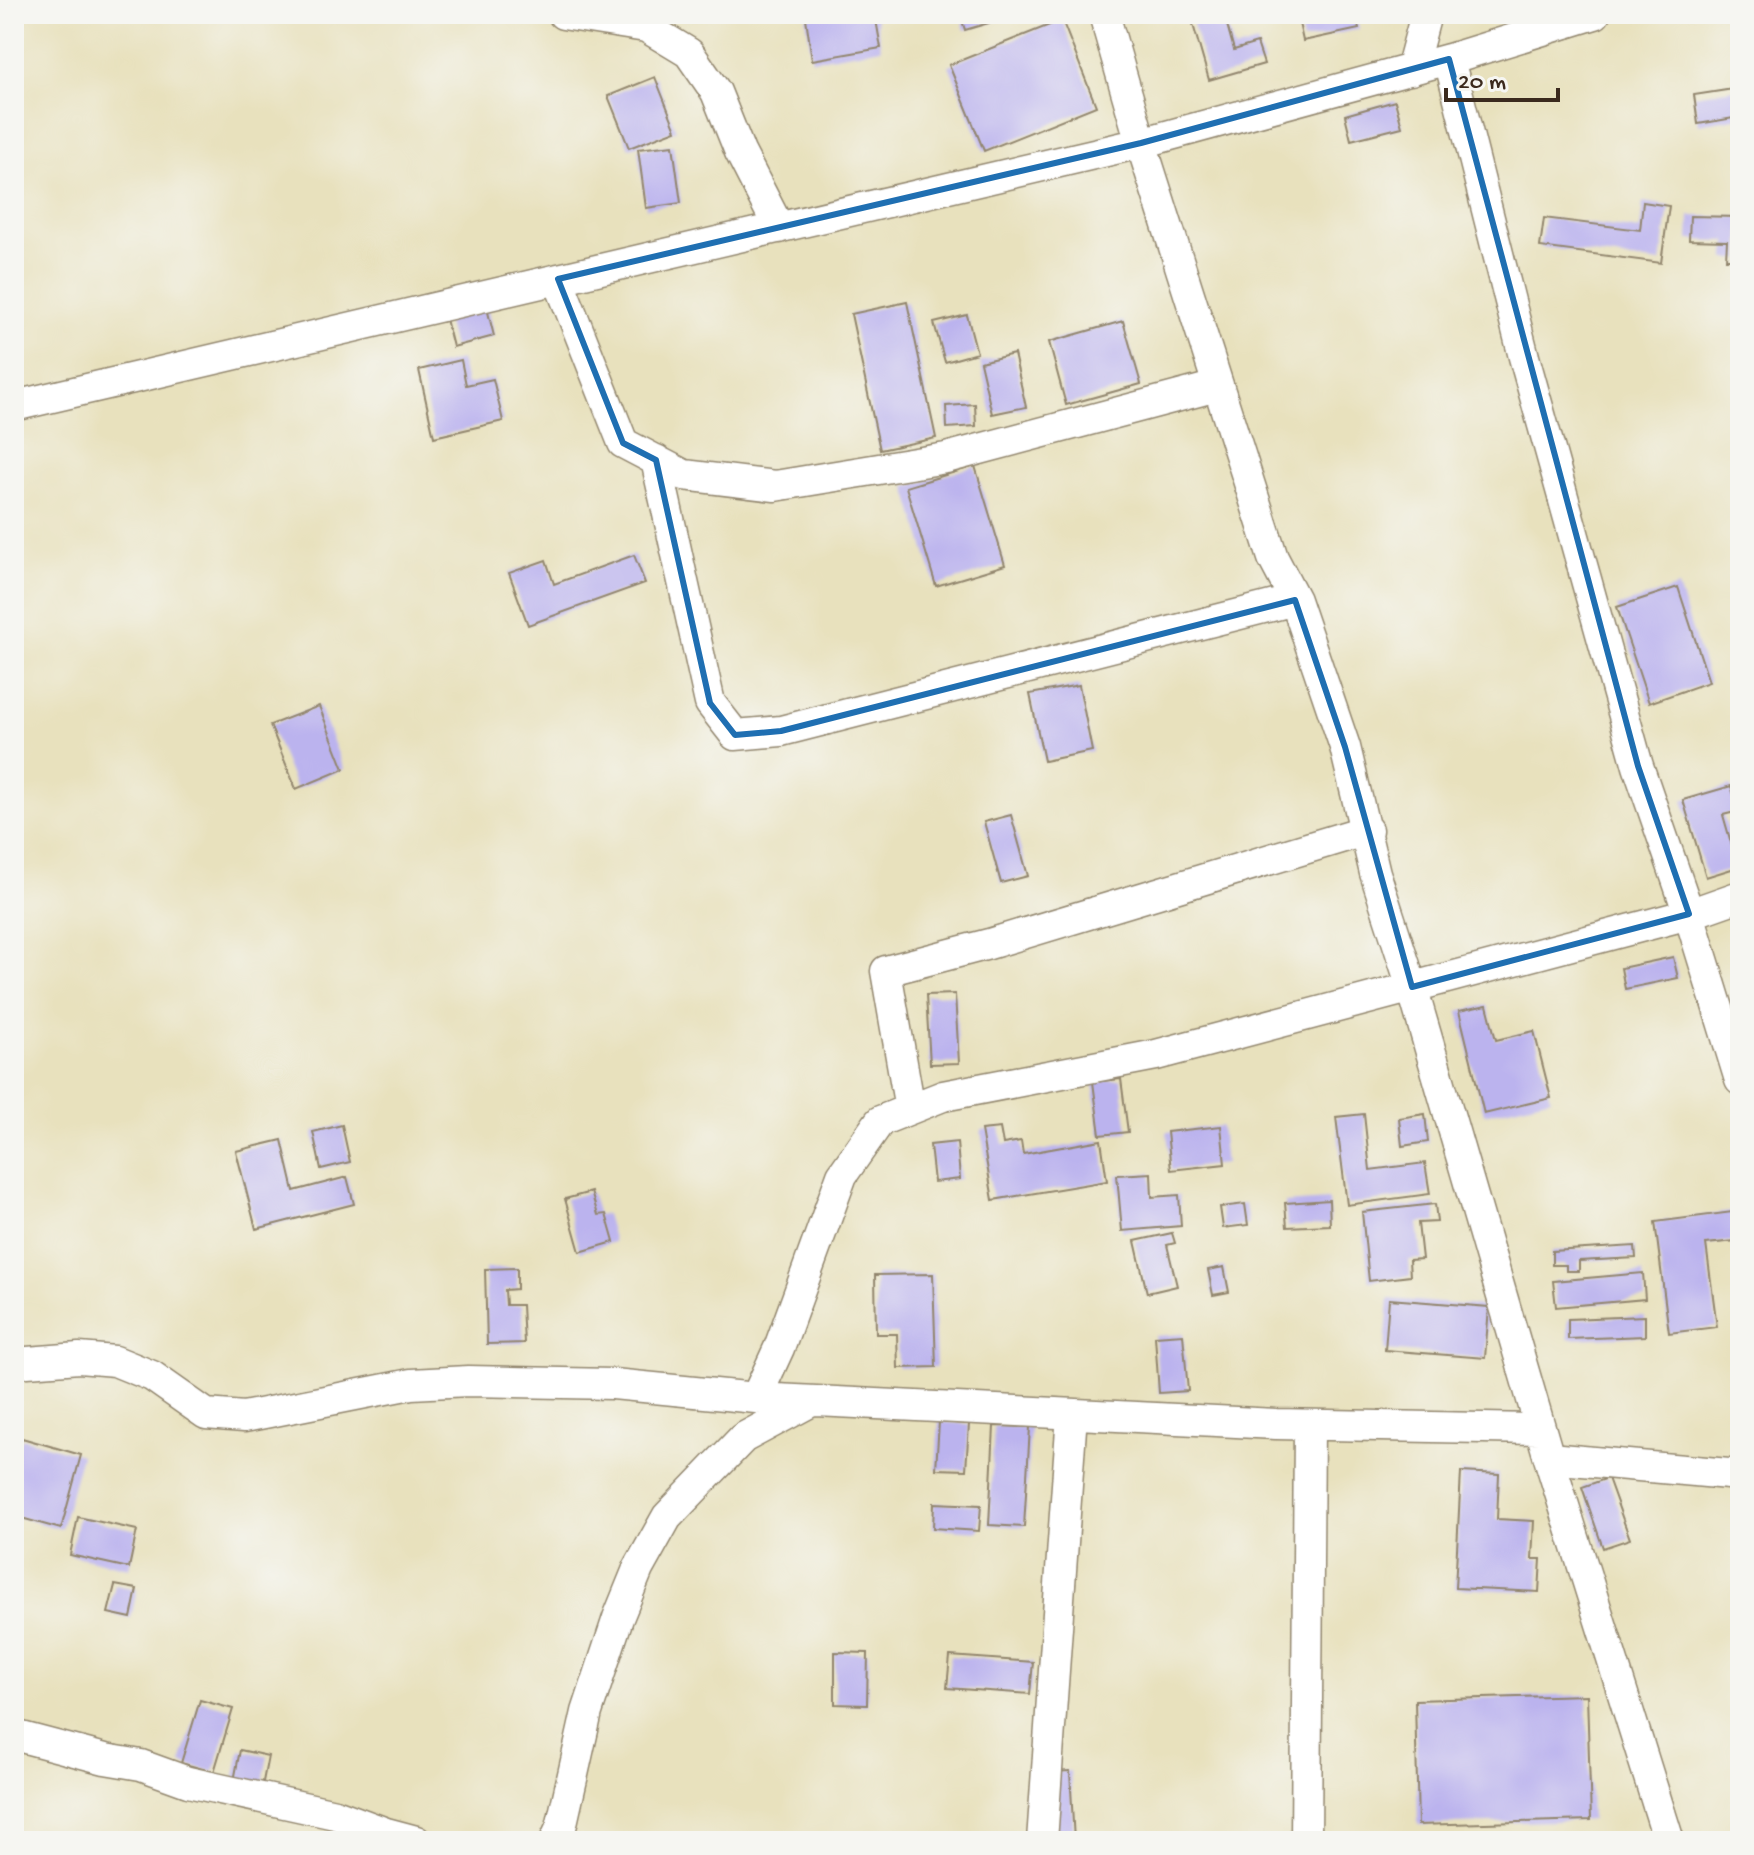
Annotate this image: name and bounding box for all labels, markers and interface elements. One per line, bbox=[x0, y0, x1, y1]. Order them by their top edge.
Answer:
scale bar bbox=[1446, 52, 1558, 102]
text: 20 m bbox=[1458, 69, 1506, 98]

